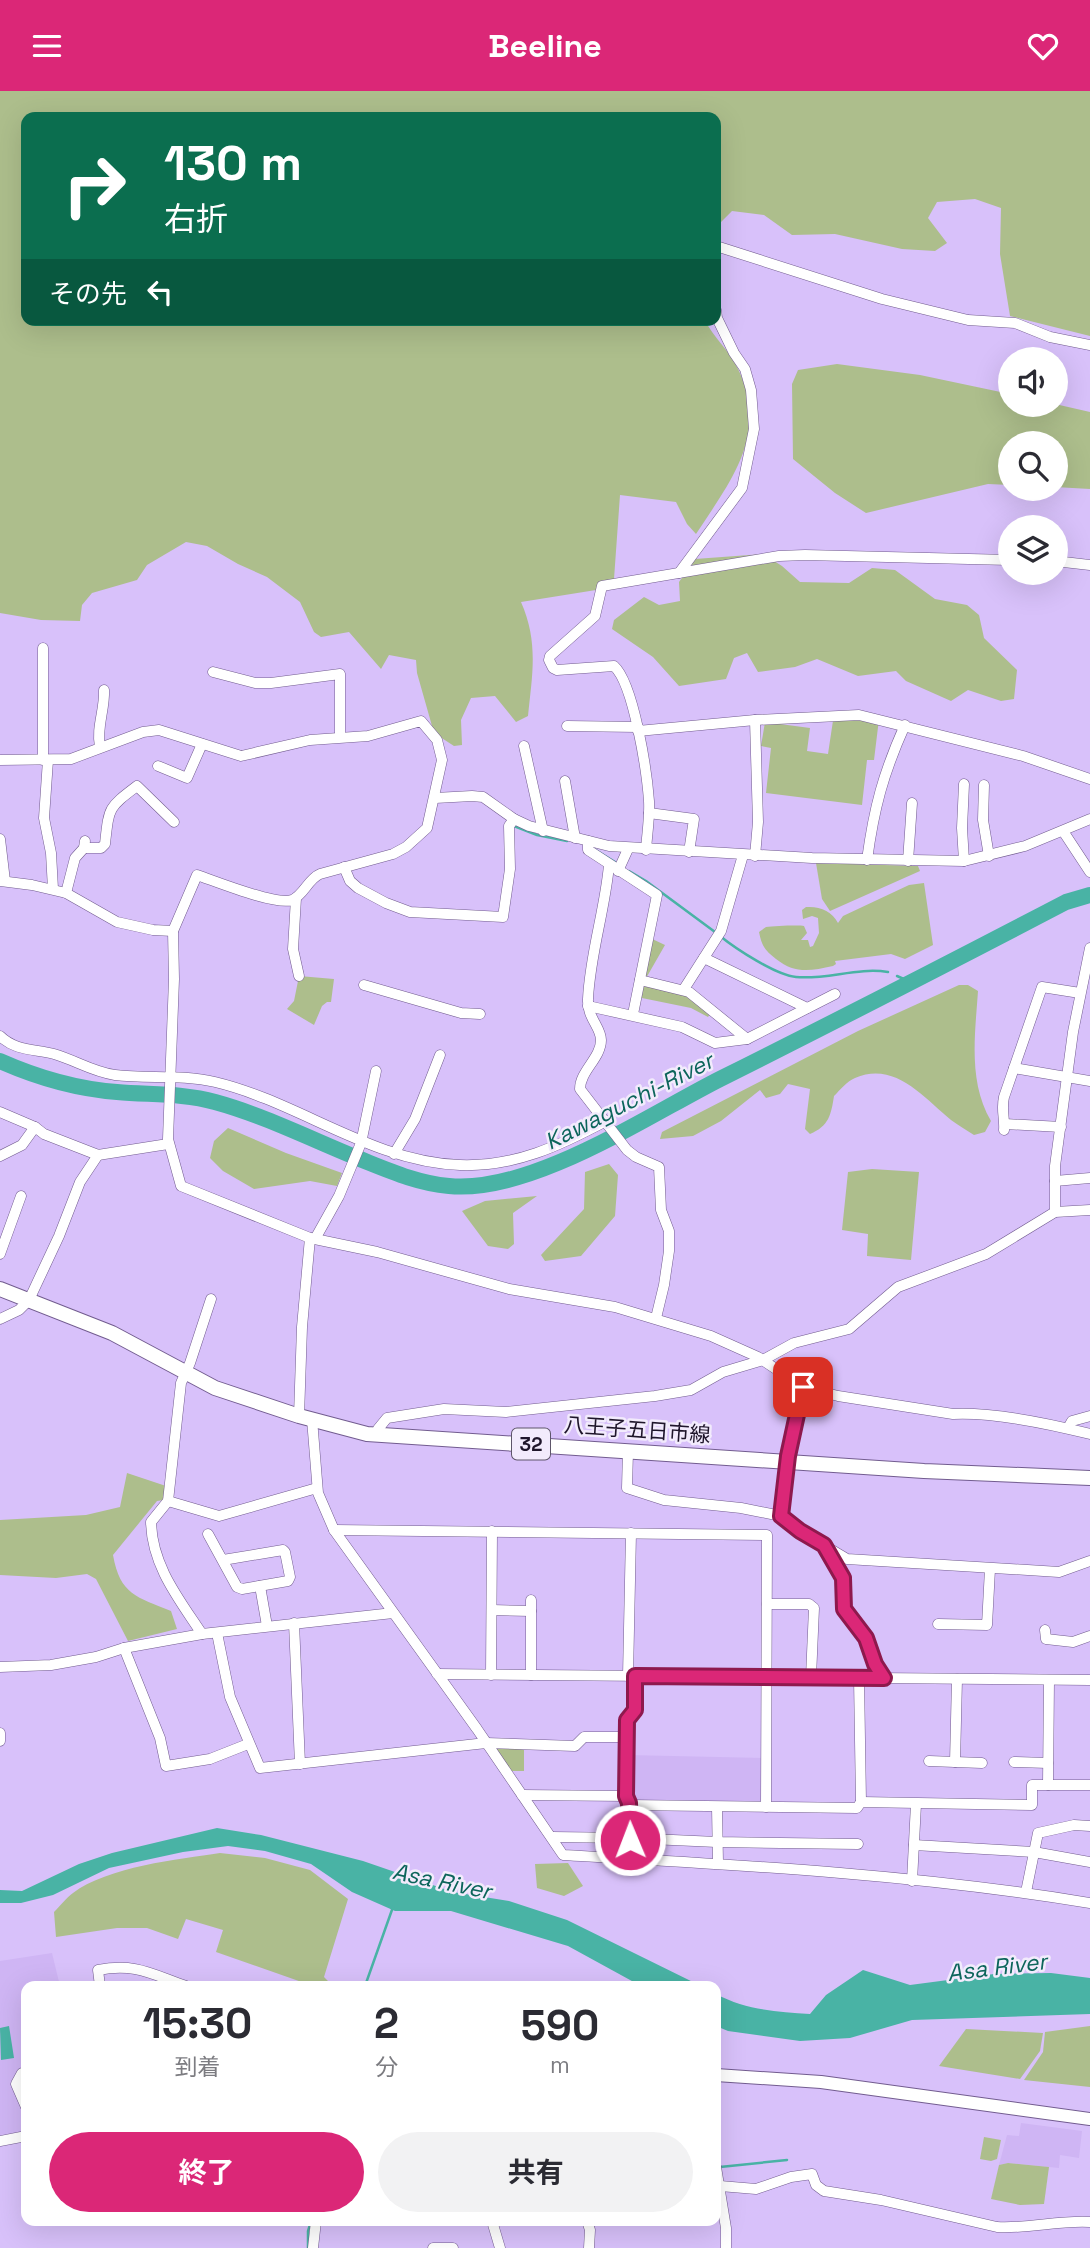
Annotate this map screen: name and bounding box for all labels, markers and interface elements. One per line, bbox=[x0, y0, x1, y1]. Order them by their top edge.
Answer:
text: Beeline bbox=[488, 26, 602, 66]
icon: menu bbox=[28, 27, 66, 65]
icon: heart bbox=[1024, 27, 1062, 65]
text: 130 m bbox=[164, 132, 302, 194]
icon: right bbox=[49, 140, 140, 231]
text: 右折 bbox=[164, 199, 228, 239]
icon: left bbox=[141, 273, 179, 311]
text: その先 bbox=[49, 277, 127, 311]
map controls bbox=[998, 347, 1068, 585]
button: sound bbox=[998, 347, 1068, 417]
button: search bbox=[998, 431, 1068, 501]
button: layers bbox=[998, 515, 1068, 585]
water label: Kawaguchi-River bbox=[540, 1045, 720, 1156]
pin bbox=[773, 1357, 833, 1417]
icon: arrive bbox=[784, 1368, 822, 1406]
street label: 八王子五日市線 bbox=[563, 1411, 711, 1448]
road number: 32 bbox=[512, 1429, 550, 1459]
position arrow bbox=[593, 1803, 667, 1877]
water label: Asa River bbox=[390, 1856, 496, 1907]
water label: Asa River bbox=[946, 1946, 1051, 1988]
text: 15:30 bbox=[143, 1997, 252, 2050]
text: 2 bbox=[374, 1997, 399, 2050]
text: 590 bbox=[521, 1999, 599, 2052]
text: m bbox=[550, 2050, 570, 2080]
text: 到着 bbox=[175, 2052, 221, 2082]
text: 分 bbox=[375, 2052, 398, 2082]
button: 終了 bbox=[49, 2132, 364, 2212]
button: 共有 bbox=[378, 2132, 693, 2212]

